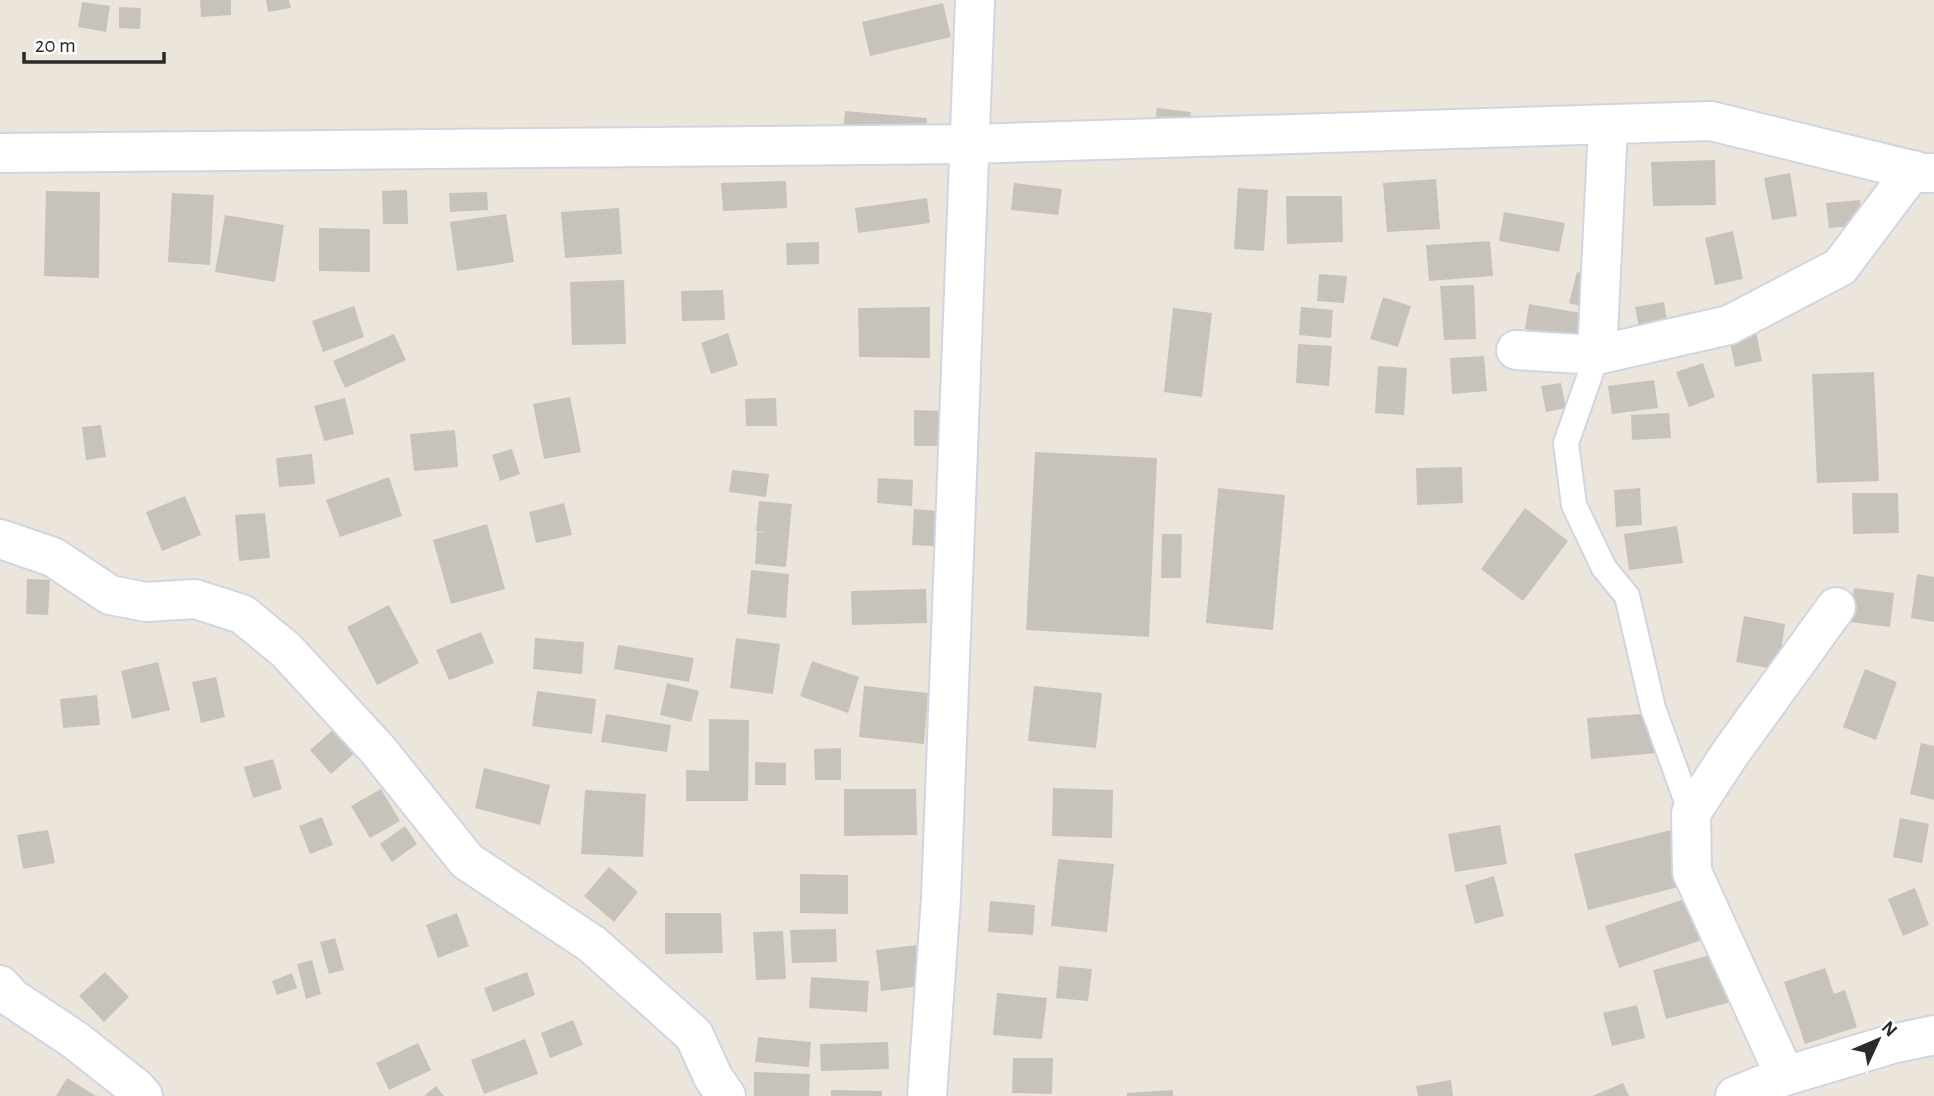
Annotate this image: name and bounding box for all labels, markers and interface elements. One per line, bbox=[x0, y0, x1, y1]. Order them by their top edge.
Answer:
scale bar bbox=[24, 21, 164, 65]
text: 20 m bbox=[35, 35, 76, 56]
north arrow bbox=[1843, 1005, 1913, 1075]
text: N bbox=[1878, 1018, 1901, 1041]

